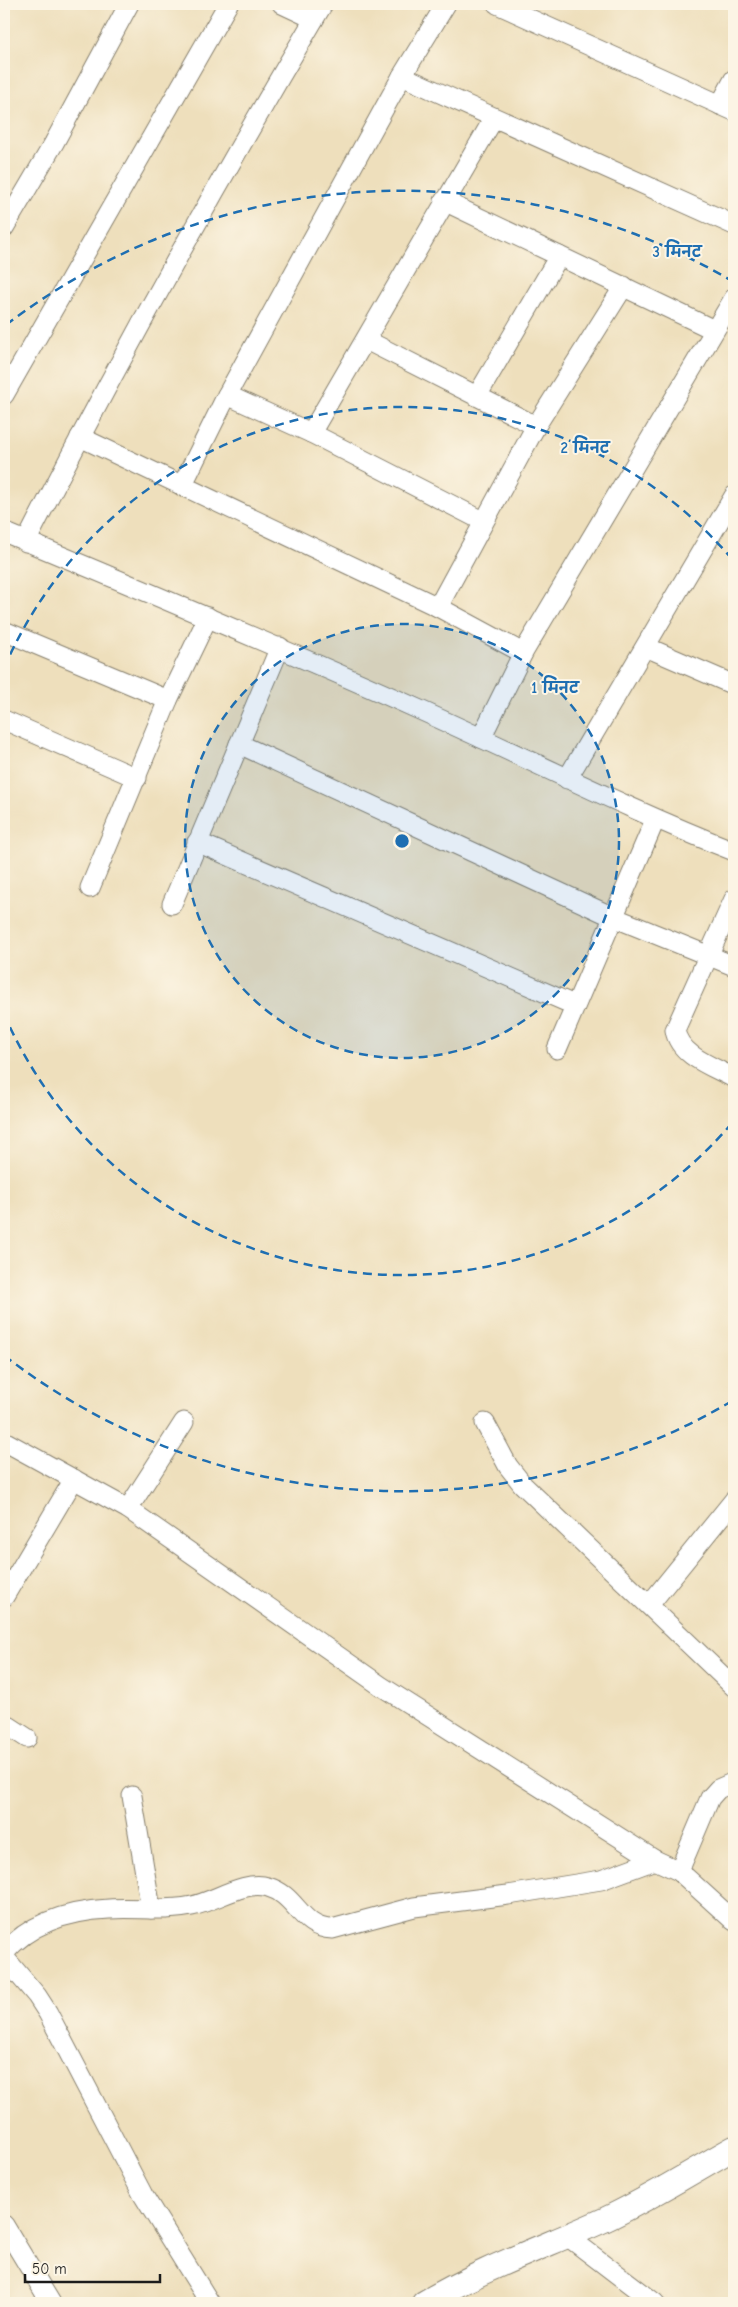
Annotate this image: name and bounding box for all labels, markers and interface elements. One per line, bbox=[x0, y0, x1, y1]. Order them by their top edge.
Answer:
text: 3 मिनट bbox=[652, 239, 703, 261]
text: 2 मिनट bbox=[560, 435, 611, 457]
text: 1 मिनट bbox=[531, 675, 580, 697]
centre of rings bbox=[393, 832, 411, 850]
scale bar bbox=[25, 2252, 160, 2284]
text: 50 m bbox=[32, 2260, 67, 2278]

